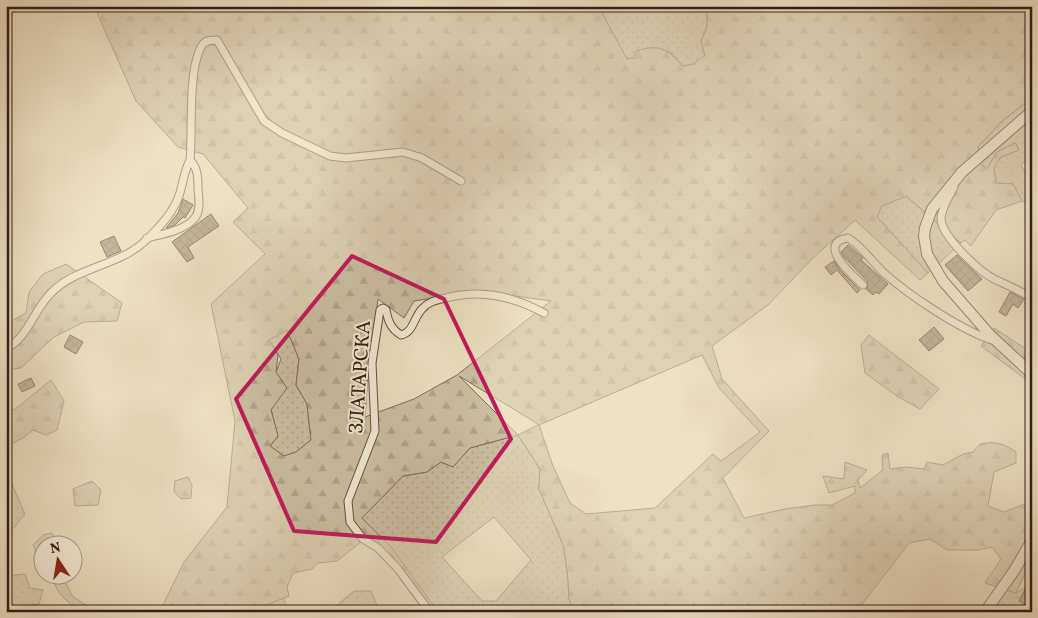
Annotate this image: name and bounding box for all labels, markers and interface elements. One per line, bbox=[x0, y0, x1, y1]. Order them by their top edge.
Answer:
street label: ЗЛАТАРСКА bbox=[343, 319, 379, 435]
north arrow bbox=[32, 536, 82, 586]
text: N bbox=[49, 538, 63, 559]

